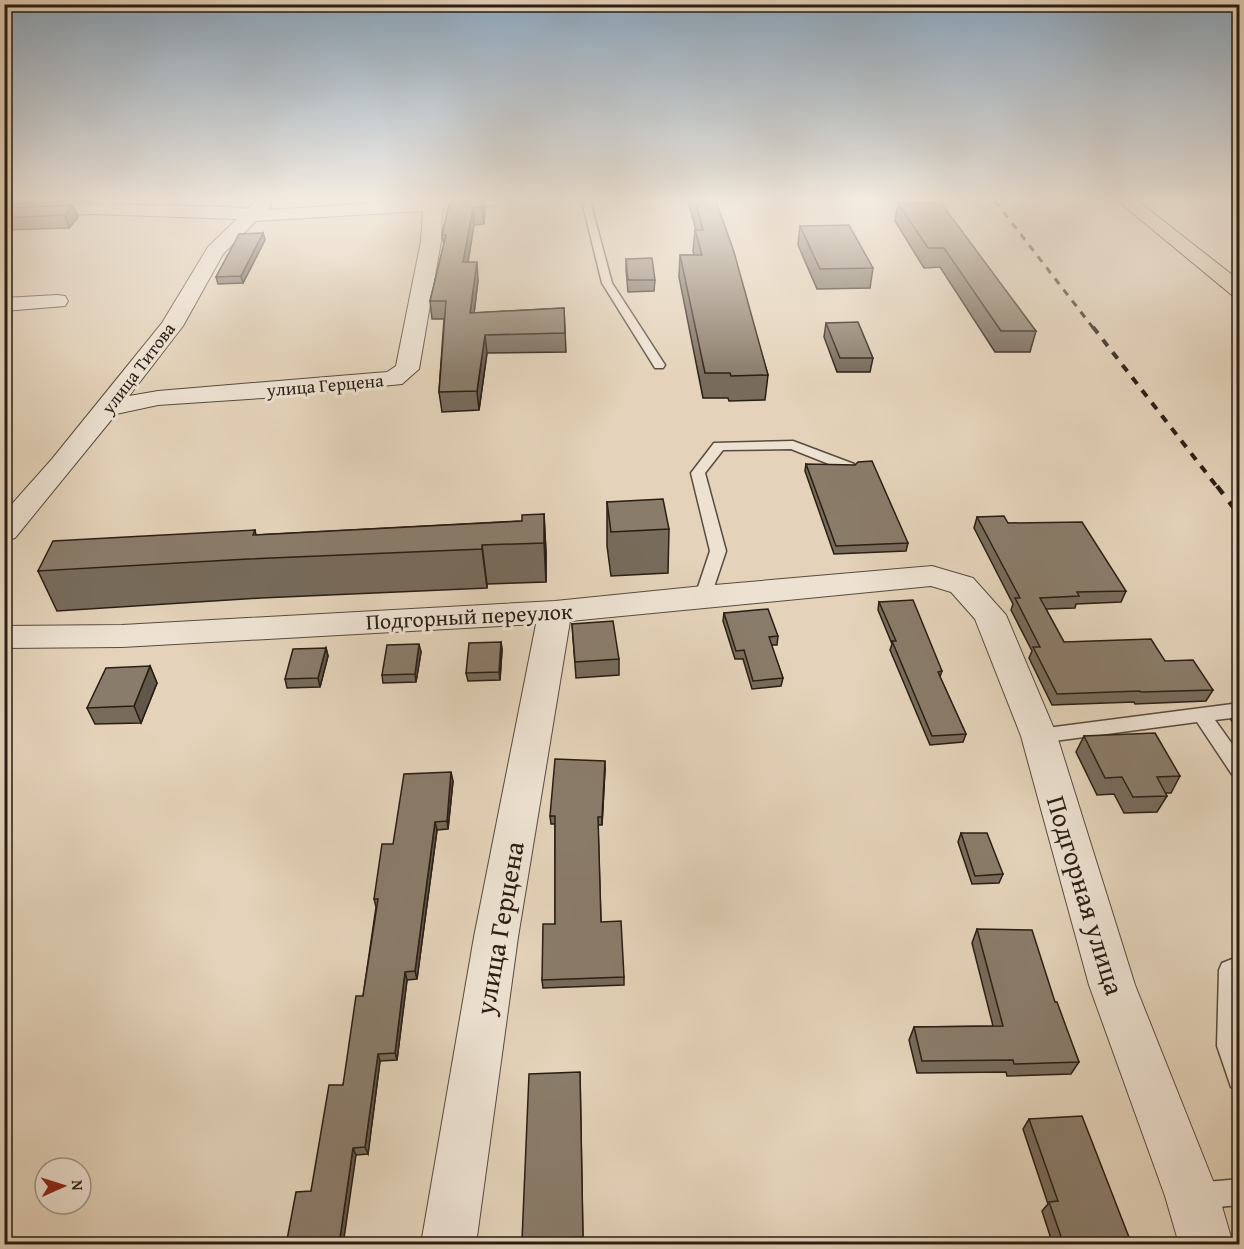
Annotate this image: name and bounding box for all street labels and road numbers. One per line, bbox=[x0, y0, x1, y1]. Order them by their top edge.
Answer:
street label: улица Титова bbox=[94, 316, 182, 420]
street label: улица Герцена bbox=[264, 366, 385, 404]
street label: Подгорный переулок bbox=[365, 595, 574, 637]
street label: Подгорная улица bbox=[1037, 790, 1135, 1000]
street label: улица Герцена bbox=[464, 838, 534, 1019]

